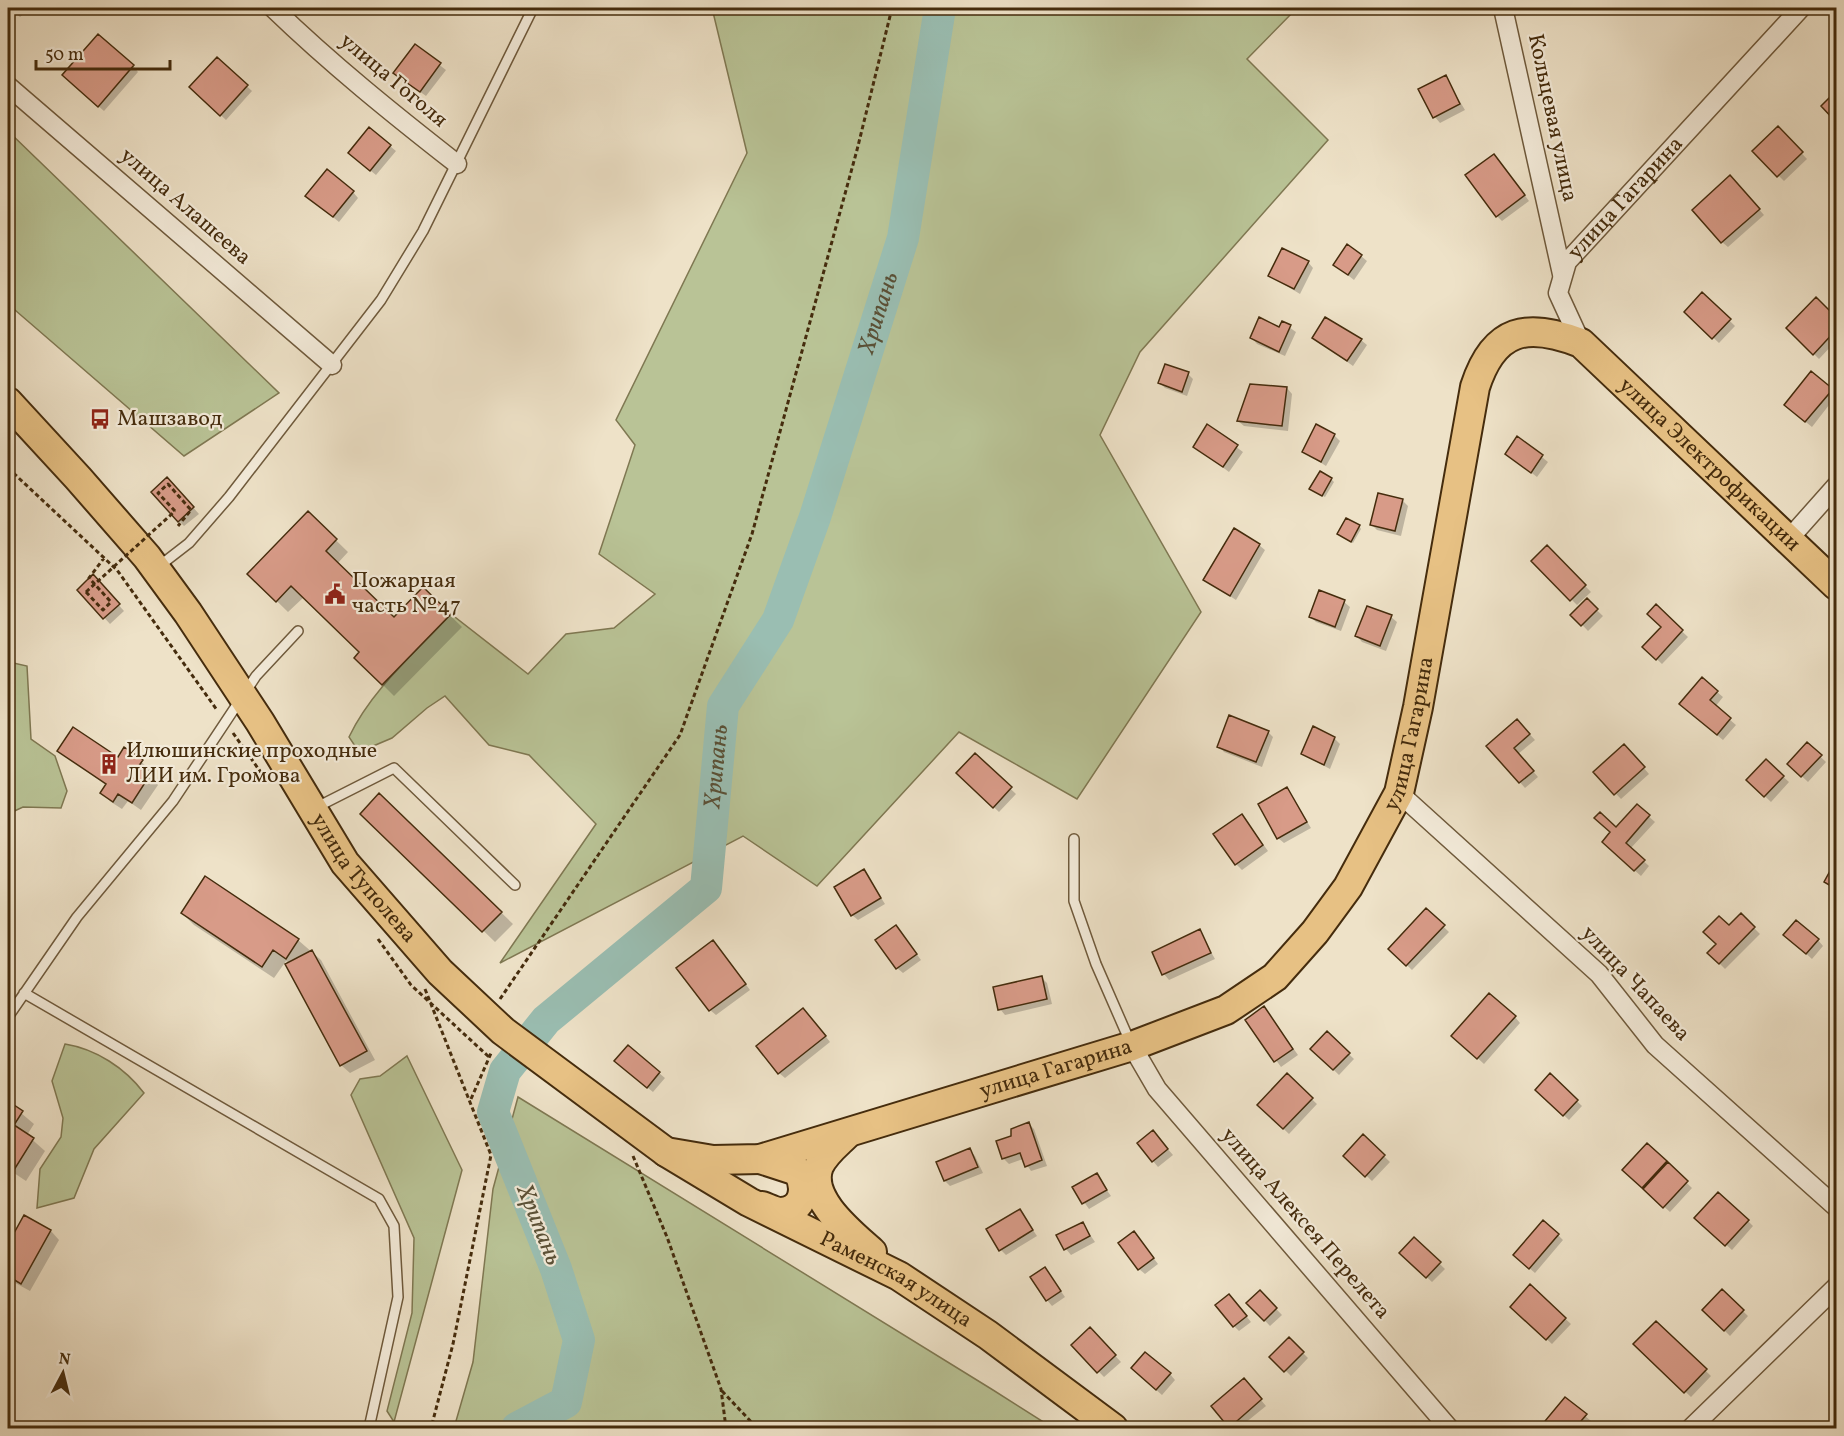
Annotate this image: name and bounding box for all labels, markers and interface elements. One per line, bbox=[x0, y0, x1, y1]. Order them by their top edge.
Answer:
street label: улица Гоголя bbox=[332, 26, 454, 136]
street label: Кольцевая улица bbox=[1519, 31, 1585, 205]
scale bar bbox=[36, 33, 170, 71]
text: 50 m bbox=[45, 43, 84, 68]
street label: улица Гагарина bbox=[1561, 130, 1691, 267]
street label: улица Алашеева bbox=[112, 141, 258, 273]
water label: Хрипань bbox=[850, 268, 908, 360]
street label: улица Электрофикации bbox=[1611, 371, 1807, 559]
place label: Машзавод bbox=[117, 404, 223, 435]
bus stop icon: Машзавод bbox=[88, 407, 112, 431]
place label: Пожарная часть №47 bbox=[352, 566, 461, 622]
public building icon: Пожарная часть №47 bbox=[323, 582, 347, 606]
street label: улица Гагарина bbox=[1376, 654, 1442, 817]
water label: Хрипань bbox=[696, 723, 738, 811]
place label: Илюшинские проходные ЛИИ им. Громова bbox=[126, 736, 377, 792]
building icon: Илюшинские проходные ЛИИ им. Громова bbox=[97, 752, 121, 776]
street label: улица Туполева bbox=[303, 807, 424, 950]
street label: улица Чапаева bbox=[1573, 919, 1697, 1049]
street label: улица Гагарина bbox=[976, 1031, 1136, 1107]
street label: улица Алексея Перелета bbox=[1213, 1121, 1397, 1327]
water label: Хрипань bbox=[506, 1179, 570, 1271]
street label: Раменская улица bbox=[814, 1224, 978, 1336]
north arrow bbox=[33, 1343, 93, 1403]
text: N bbox=[57, 1348, 72, 1372]

